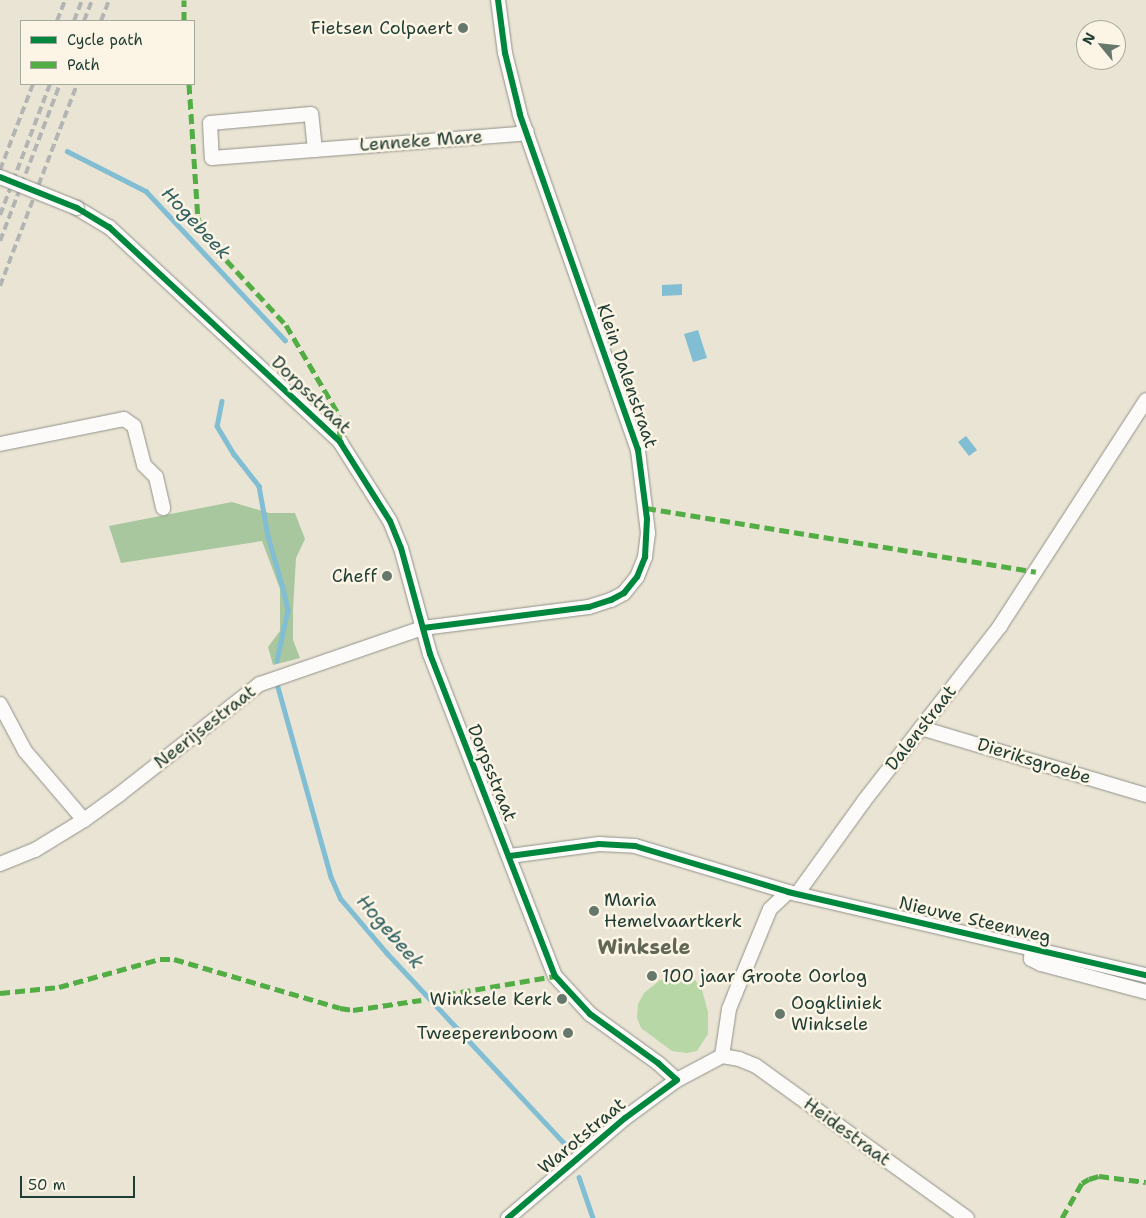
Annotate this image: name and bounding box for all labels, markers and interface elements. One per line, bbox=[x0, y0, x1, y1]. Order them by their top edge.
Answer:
place label: Fietsen Colpaert bbox=[311, 17, 453, 39]
legend bbox=[20, 20, 195, 85]
north arrow bbox=[1076, 20, 1126, 70]
marker: Fietsen Colpaert bbox=[457, 22, 469, 34]
text: N bbox=[1078, 29, 1099, 48]
text: Cycle path bbox=[67, 30, 143, 50]
text: Path bbox=[67, 55, 100, 75]
street label: Lenneke Mare bbox=[359, 126, 483, 156]
water label: Hogebeek bbox=[157, 182, 235, 264]
street label: Klein Dalenstraat bbox=[592, 301, 662, 451]
street label: Dorpsstraat bbox=[267, 352, 355, 438]
place label: Cheff bbox=[332, 565, 377, 587]
marker: Cheff bbox=[381, 570, 393, 582]
street label: Neerijsestraat bbox=[150, 681, 260, 773]
street label: Dalenstraat bbox=[881, 681, 961, 775]
street label: Dorpsstraat bbox=[463, 721, 521, 825]
street label: Dieriksgroebe bbox=[974, 733, 1094, 789]
water label: Hogebeek bbox=[352, 890, 428, 974]
place label: Maria Hemelvaartkerk bbox=[604, 890, 742, 932]
street label: Nieuwe Steenweg bbox=[897, 892, 1053, 948]
marker: Maria Hemelvaartkerk bbox=[588, 905, 600, 917]
district label: Winksele bbox=[598, 935, 690, 959]
place label: 100 jaar Groote Oorlog bbox=[662, 965, 867, 987]
marker: 100 jaar Groote Oorlog bbox=[646, 970, 658, 982]
place label: Winksele Kerk bbox=[430, 988, 552, 1010]
marker: Winksele Kerk bbox=[556, 993, 568, 1005]
place label: Oogkliniek Winksele bbox=[791, 993, 882, 1036]
marker: Oogkliniek Winksele bbox=[773, 1007, 787, 1021]
place label: Tweeperenboom bbox=[417, 1022, 558, 1044]
marker: Tweeperenboom bbox=[562, 1027, 574, 1039]
street label: Warotstraat bbox=[534, 1093, 630, 1179]
street label: Heidestraat bbox=[799, 1093, 895, 1171]
scale bar bbox=[22, 1166, 138, 1198]
text: 50 m bbox=[28, 1175, 66, 1195]

